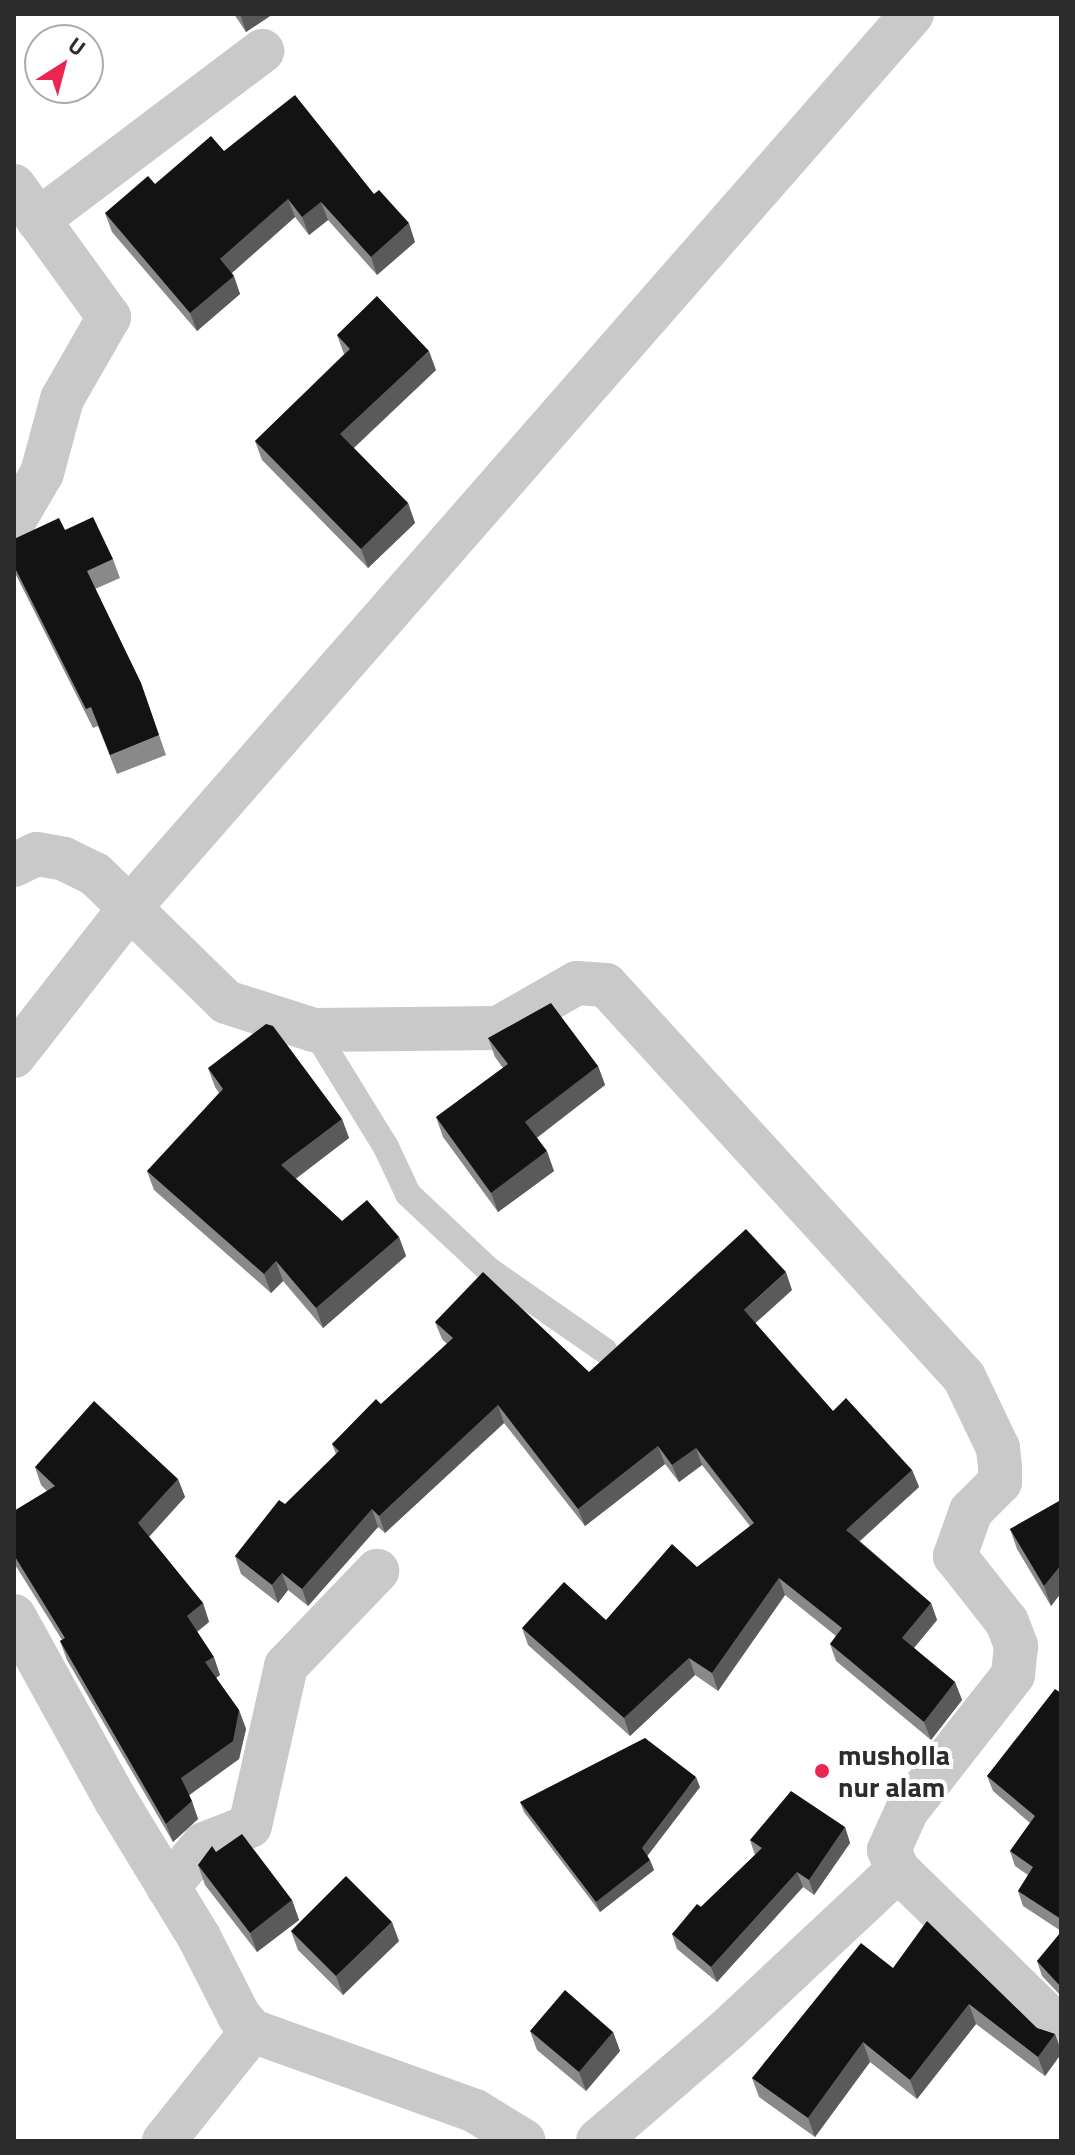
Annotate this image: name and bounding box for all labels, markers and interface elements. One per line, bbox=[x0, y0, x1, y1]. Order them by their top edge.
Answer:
north arrow bbox=[24, 24, 104, 104]
text: U bbox=[61, 28, 93, 64]
place label: musholla nur alam bbox=[838, 1738, 950, 1804]
marker: musholla nur alam bbox=[813, 1762, 831, 1780]

